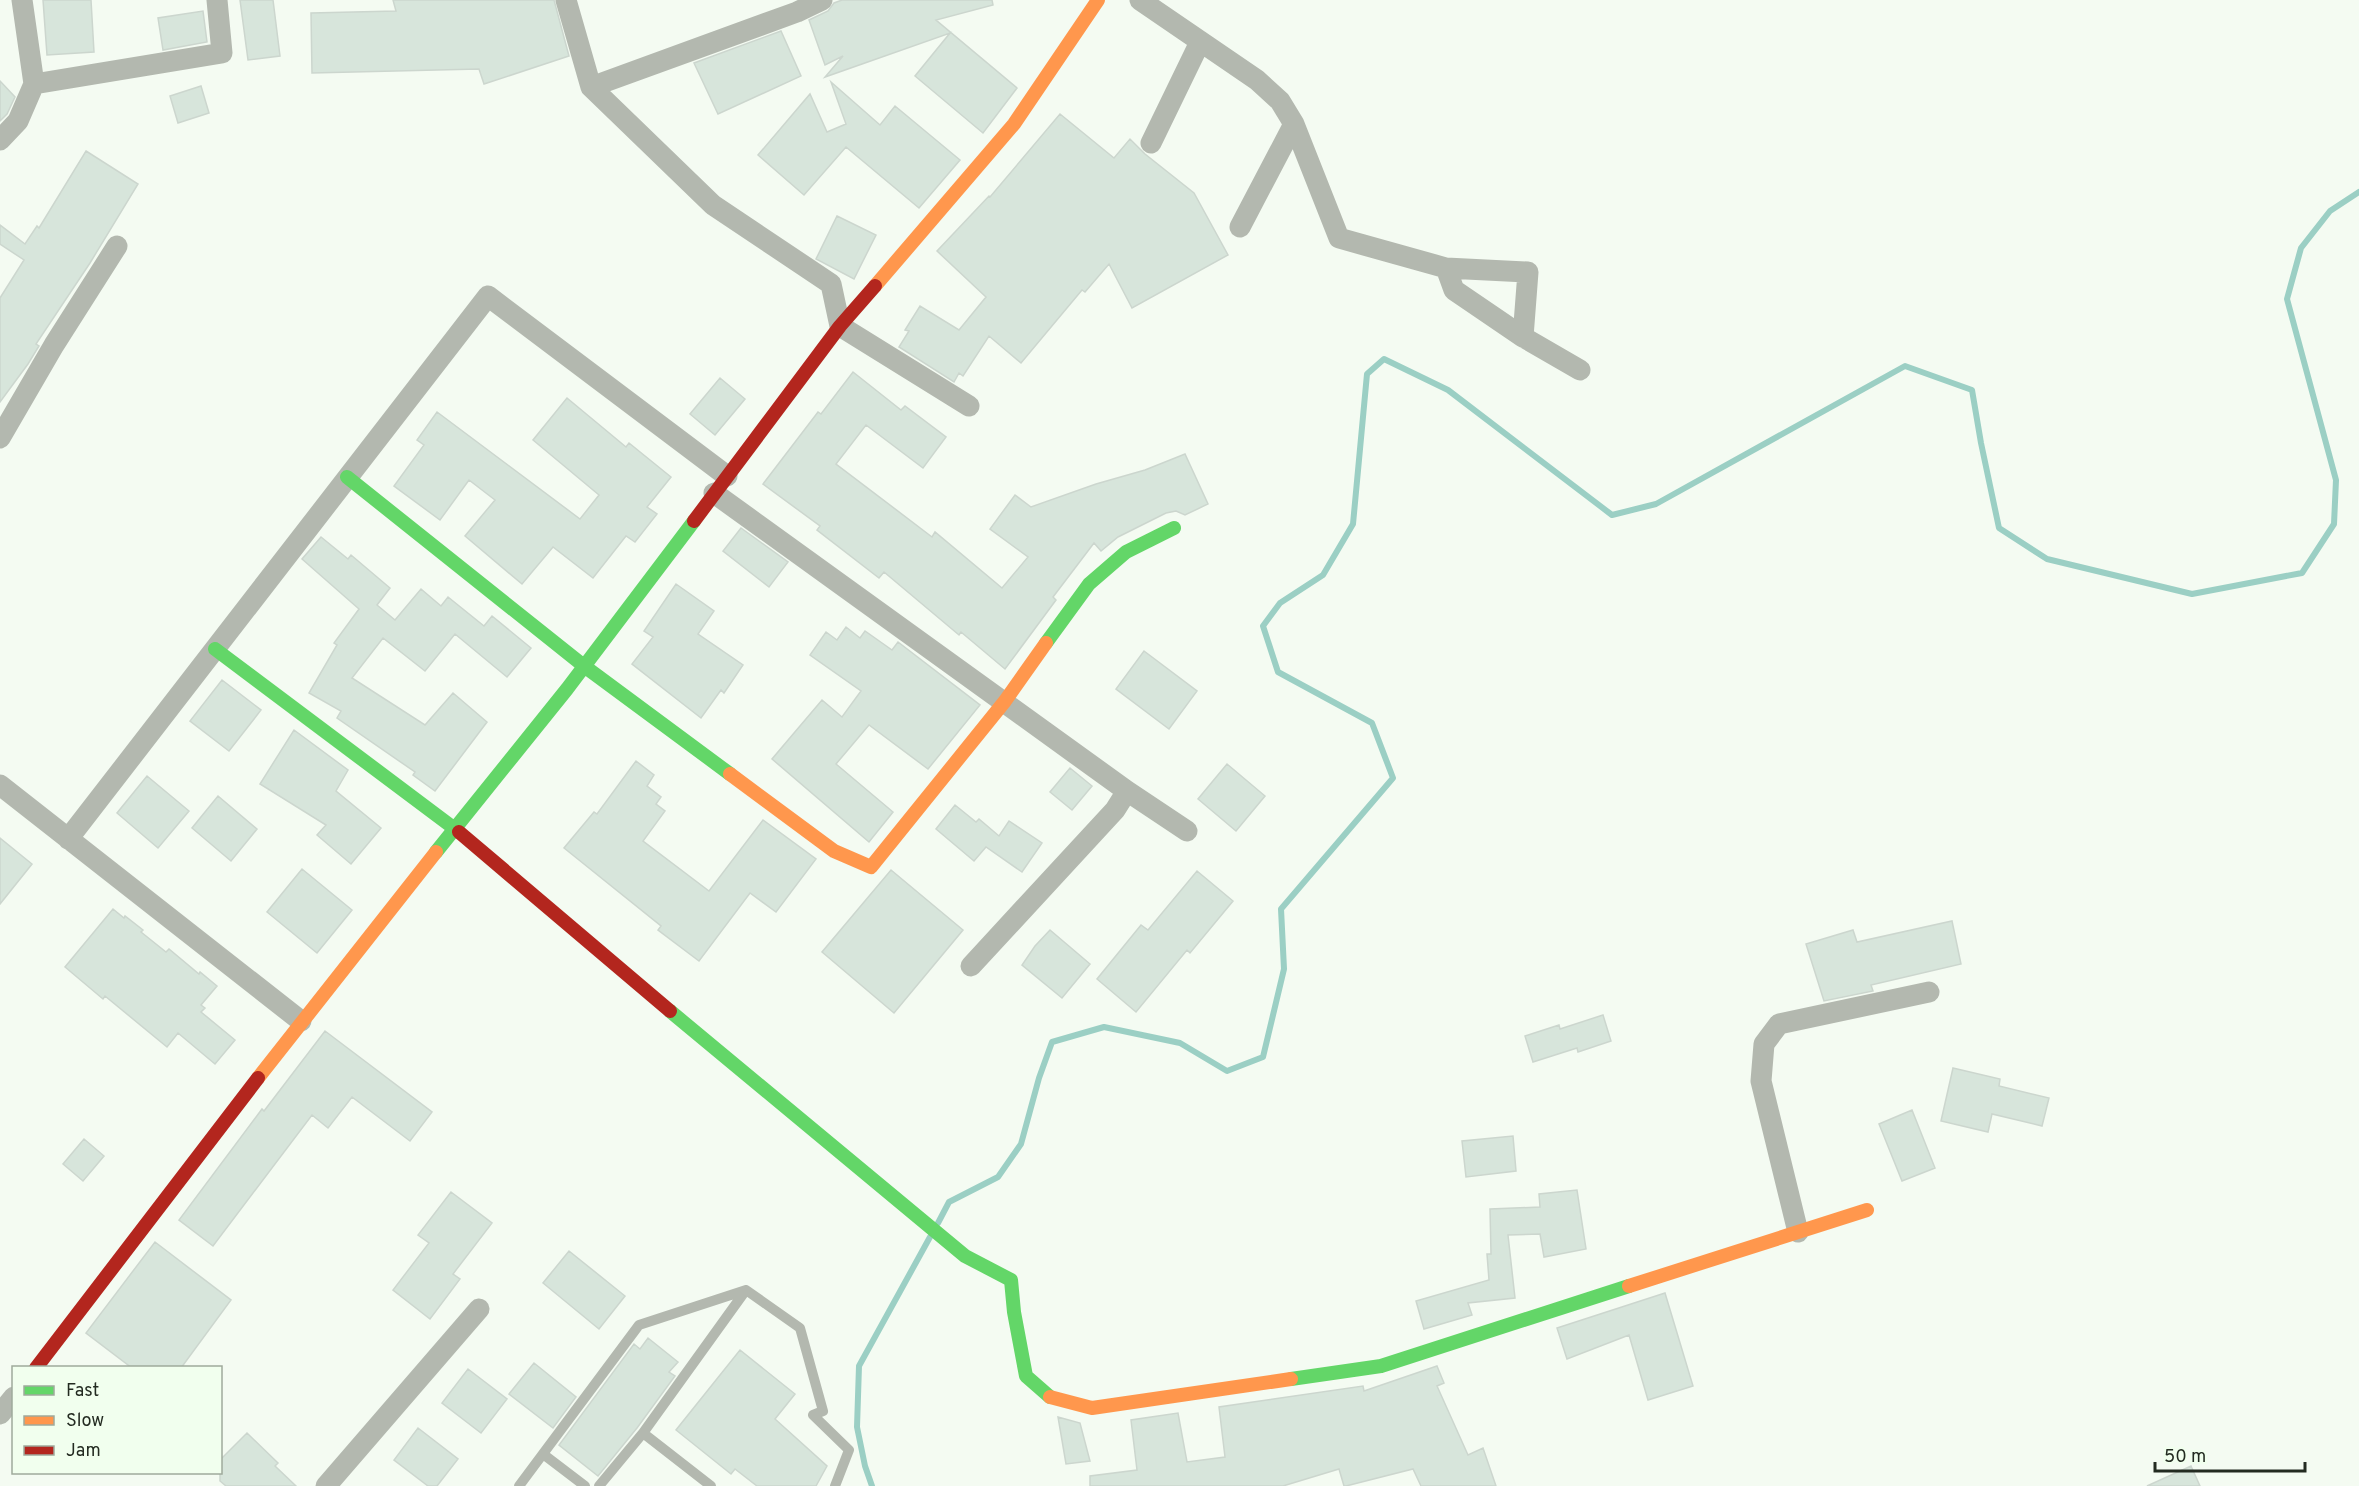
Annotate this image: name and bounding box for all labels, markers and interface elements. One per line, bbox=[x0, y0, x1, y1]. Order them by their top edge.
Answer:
legend bbox=[12, 1366, 222, 1474]
text: Fast bbox=[66, 1380, 99, 1403]
text: Slow bbox=[66, 1410, 104, 1433]
scale bar bbox=[2155, 1435, 2305, 1473]
text: Jam bbox=[66, 1440, 101, 1463]
text: 50 m bbox=[2164, 1446, 2206, 1469]

